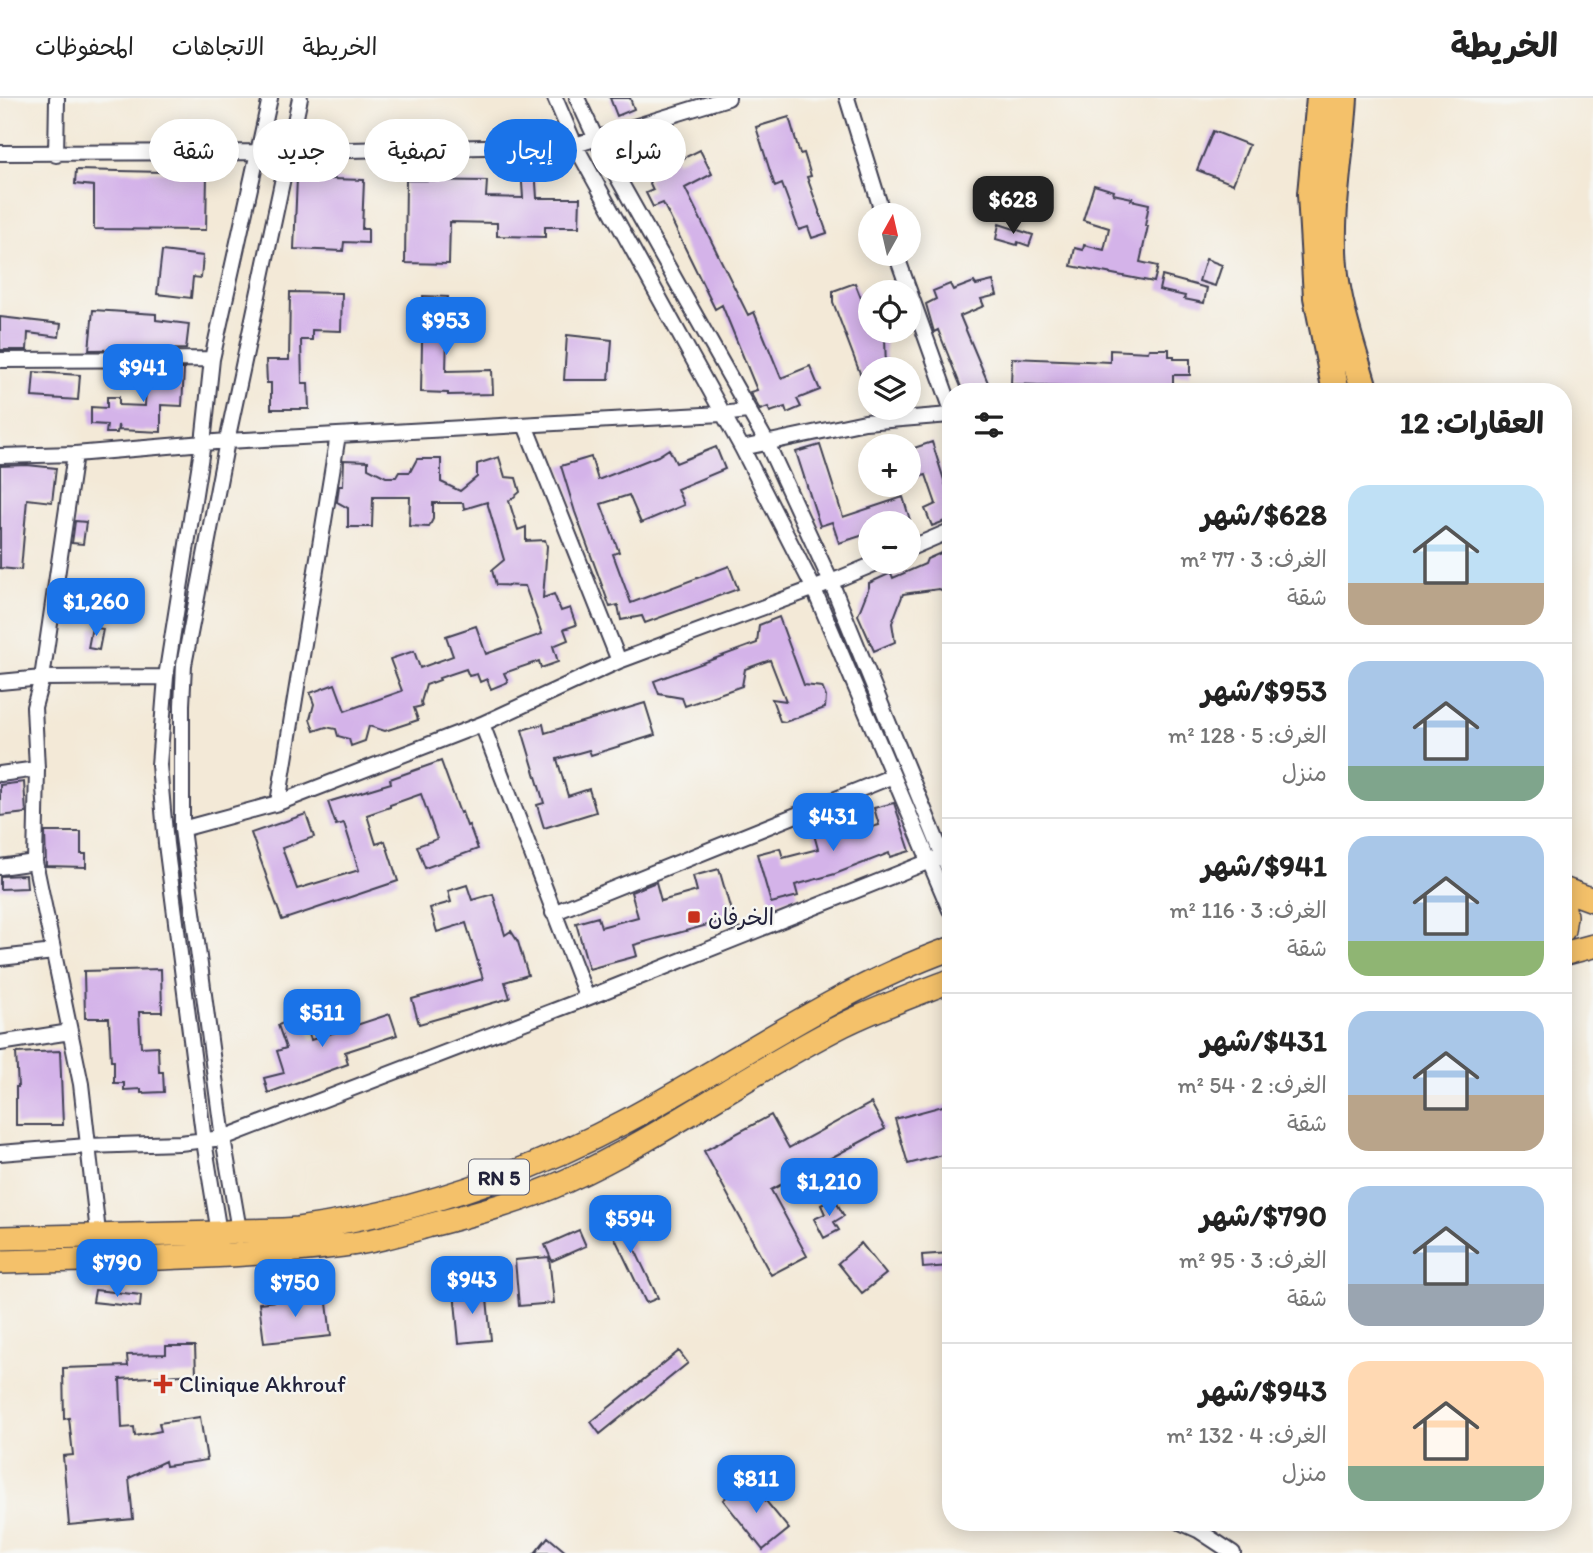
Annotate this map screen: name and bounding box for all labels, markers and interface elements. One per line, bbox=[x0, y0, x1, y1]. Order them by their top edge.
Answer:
text: الخريطة bbox=[1451, 26, 1558, 65]
text: المحفوظات bbox=[35, 32, 134, 61]
text: الاتجاهات bbox=[172, 32, 265, 61]
text: الخريطة bbox=[303, 32, 377, 61]
chip: شقة bbox=[149, 119, 239, 182]
chip: جديد bbox=[253, 119, 350, 182]
chip: تصفية bbox=[364, 119, 470, 182]
chip: إيجار bbox=[484, 119, 577, 182]
chip: شراء bbox=[591, 119, 686, 182]
pin: $628 bbox=[972, 176, 1054, 236]
text: $628 bbox=[989, 185, 1037, 213]
north arrow bbox=[858, 203, 920, 266]
map controls bbox=[858, 203, 921, 574]
button: locate bbox=[858, 280, 921, 343]
pin: $953 bbox=[405, 298, 487, 357]
text: $953 bbox=[422, 306, 470, 334]
pin: $941 bbox=[102, 344, 184, 404]
text: $941 bbox=[119, 353, 167, 381]
button: layers bbox=[858, 357, 921, 420]
text: العقارات: 12 bbox=[1400, 404, 1544, 441]
icon: filters bbox=[970, 406, 1008, 444]
button: + bbox=[858, 434, 921, 497]
text: $628/شهر bbox=[1201, 496, 1327, 533]
button: − bbox=[858, 511, 921, 574]
icon: home bbox=[1404, 513, 1488, 597]
text: الغرف: 3 · 77 m² bbox=[1180, 545, 1327, 573]
pin: $1,260 bbox=[39, 578, 153, 638]
text: شقة bbox=[1287, 583, 1327, 611]
text: $1,260 bbox=[63, 587, 129, 615]
text: $953/شهر bbox=[1202, 672, 1327, 709]
icon: home bbox=[1404, 689, 1488, 773]
text: الغرف: 5 · 128 m² bbox=[1168, 721, 1327, 749]
text: منزل bbox=[1282, 759, 1327, 787]
pin: $431 bbox=[792, 794, 874, 853]
text: $431 bbox=[809, 802, 857, 830]
text: $941/شهر bbox=[1202, 847, 1327, 884]
icon: home bbox=[1404, 864, 1488, 948]
text: الغرف: 3 · 116 m² bbox=[1169, 896, 1327, 924]
place label: الخرفان bbox=[708, 903, 774, 931]
marker: الخرفان bbox=[686, 909, 702, 925]
text: شقة bbox=[1287, 934, 1327, 962]
pin: $511 bbox=[281, 990, 363, 1049]
text: $511 bbox=[299, 998, 345, 1026]
text: $431/شهر bbox=[1201, 1022, 1327, 1059]
icon: home bbox=[1404, 1039, 1488, 1123]
text: الغرف: 2 · 54 m² bbox=[1178, 1071, 1327, 1099]
text: شقة bbox=[1287, 1109, 1327, 1137]
pin: $1,210 bbox=[772, 1158, 886, 1218]
road number: RN 5 bbox=[469, 1160, 529, 1194]
text: $1,210 bbox=[797, 1167, 861, 1195]
pin: $594 bbox=[589, 1196, 671, 1255]
text: $790/شهر bbox=[1200, 1197, 1327, 1234]
text: $594 bbox=[605, 1204, 655, 1232]
icon: home bbox=[1404, 1214, 1488, 1298]
pin: $790 bbox=[76, 1240, 158, 1299]
text: الغرف: 3 · 95 m² bbox=[1179, 1246, 1327, 1274]
text: $790 bbox=[92, 1248, 142, 1276]
pin: $943 bbox=[431, 1256, 513, 1316]
pin: $750 bbox=[254, 1260, 336, 1319]
text: $943 bbox=[447, 1265, 497, 1293]
text: $750 bbox=[270, 1268, 320, 1296]
text: شقة bbox=[1287, 1284, 1327, 1312]
place label: Clinique Akhrouf bbox=[179, 1370, 346, 1398]
text: $943/شهر bbox=[1199, 1372, 1327, 1409]
marker: Clinique Akhrouf bbox=[153, 1374, 173, 1394]
icon: home bbox=[1404, 1389, 1488, 1473]
text: الغرف: 4 · 132 m² bbox=[1166, 1421, 1327, 1449]
pin: $811 bbox=[715, 1456, 797, 1515]
text: منزل bbox=[1282, 1459, 1327, 1487]
text: $811 bbox=[733, 1464, 779, 1492]

